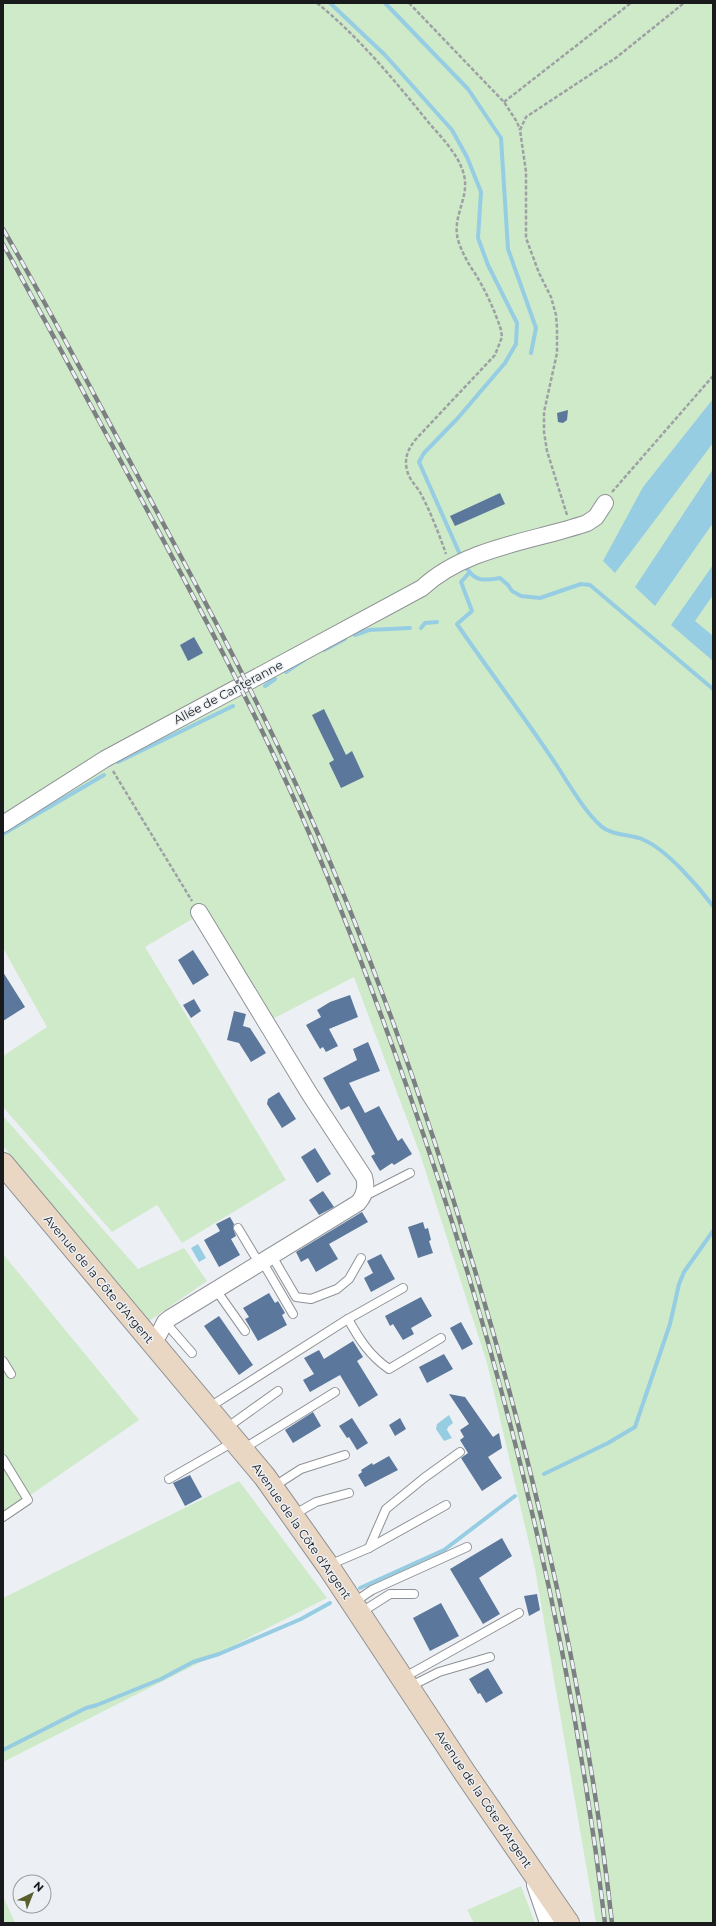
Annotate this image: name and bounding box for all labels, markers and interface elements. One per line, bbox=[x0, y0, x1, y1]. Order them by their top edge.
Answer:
street label: Allée de Canteranne bbox=[171, 657, 285, 727]
street label: Avenue de la Côte d'Argent bbox=[41, 1212, 157, 1346]
street label: Avenue de la Côte d'Argent bbox=[249, 1460, 355, 1602]
street label: Avenue de la Côte d'Argent bbox=[432, 1727, 536, 1871]
north arrow bbox=[12, 1874, 52, 1914]
text: N bbox=[31, 1879, 47, 1895]

